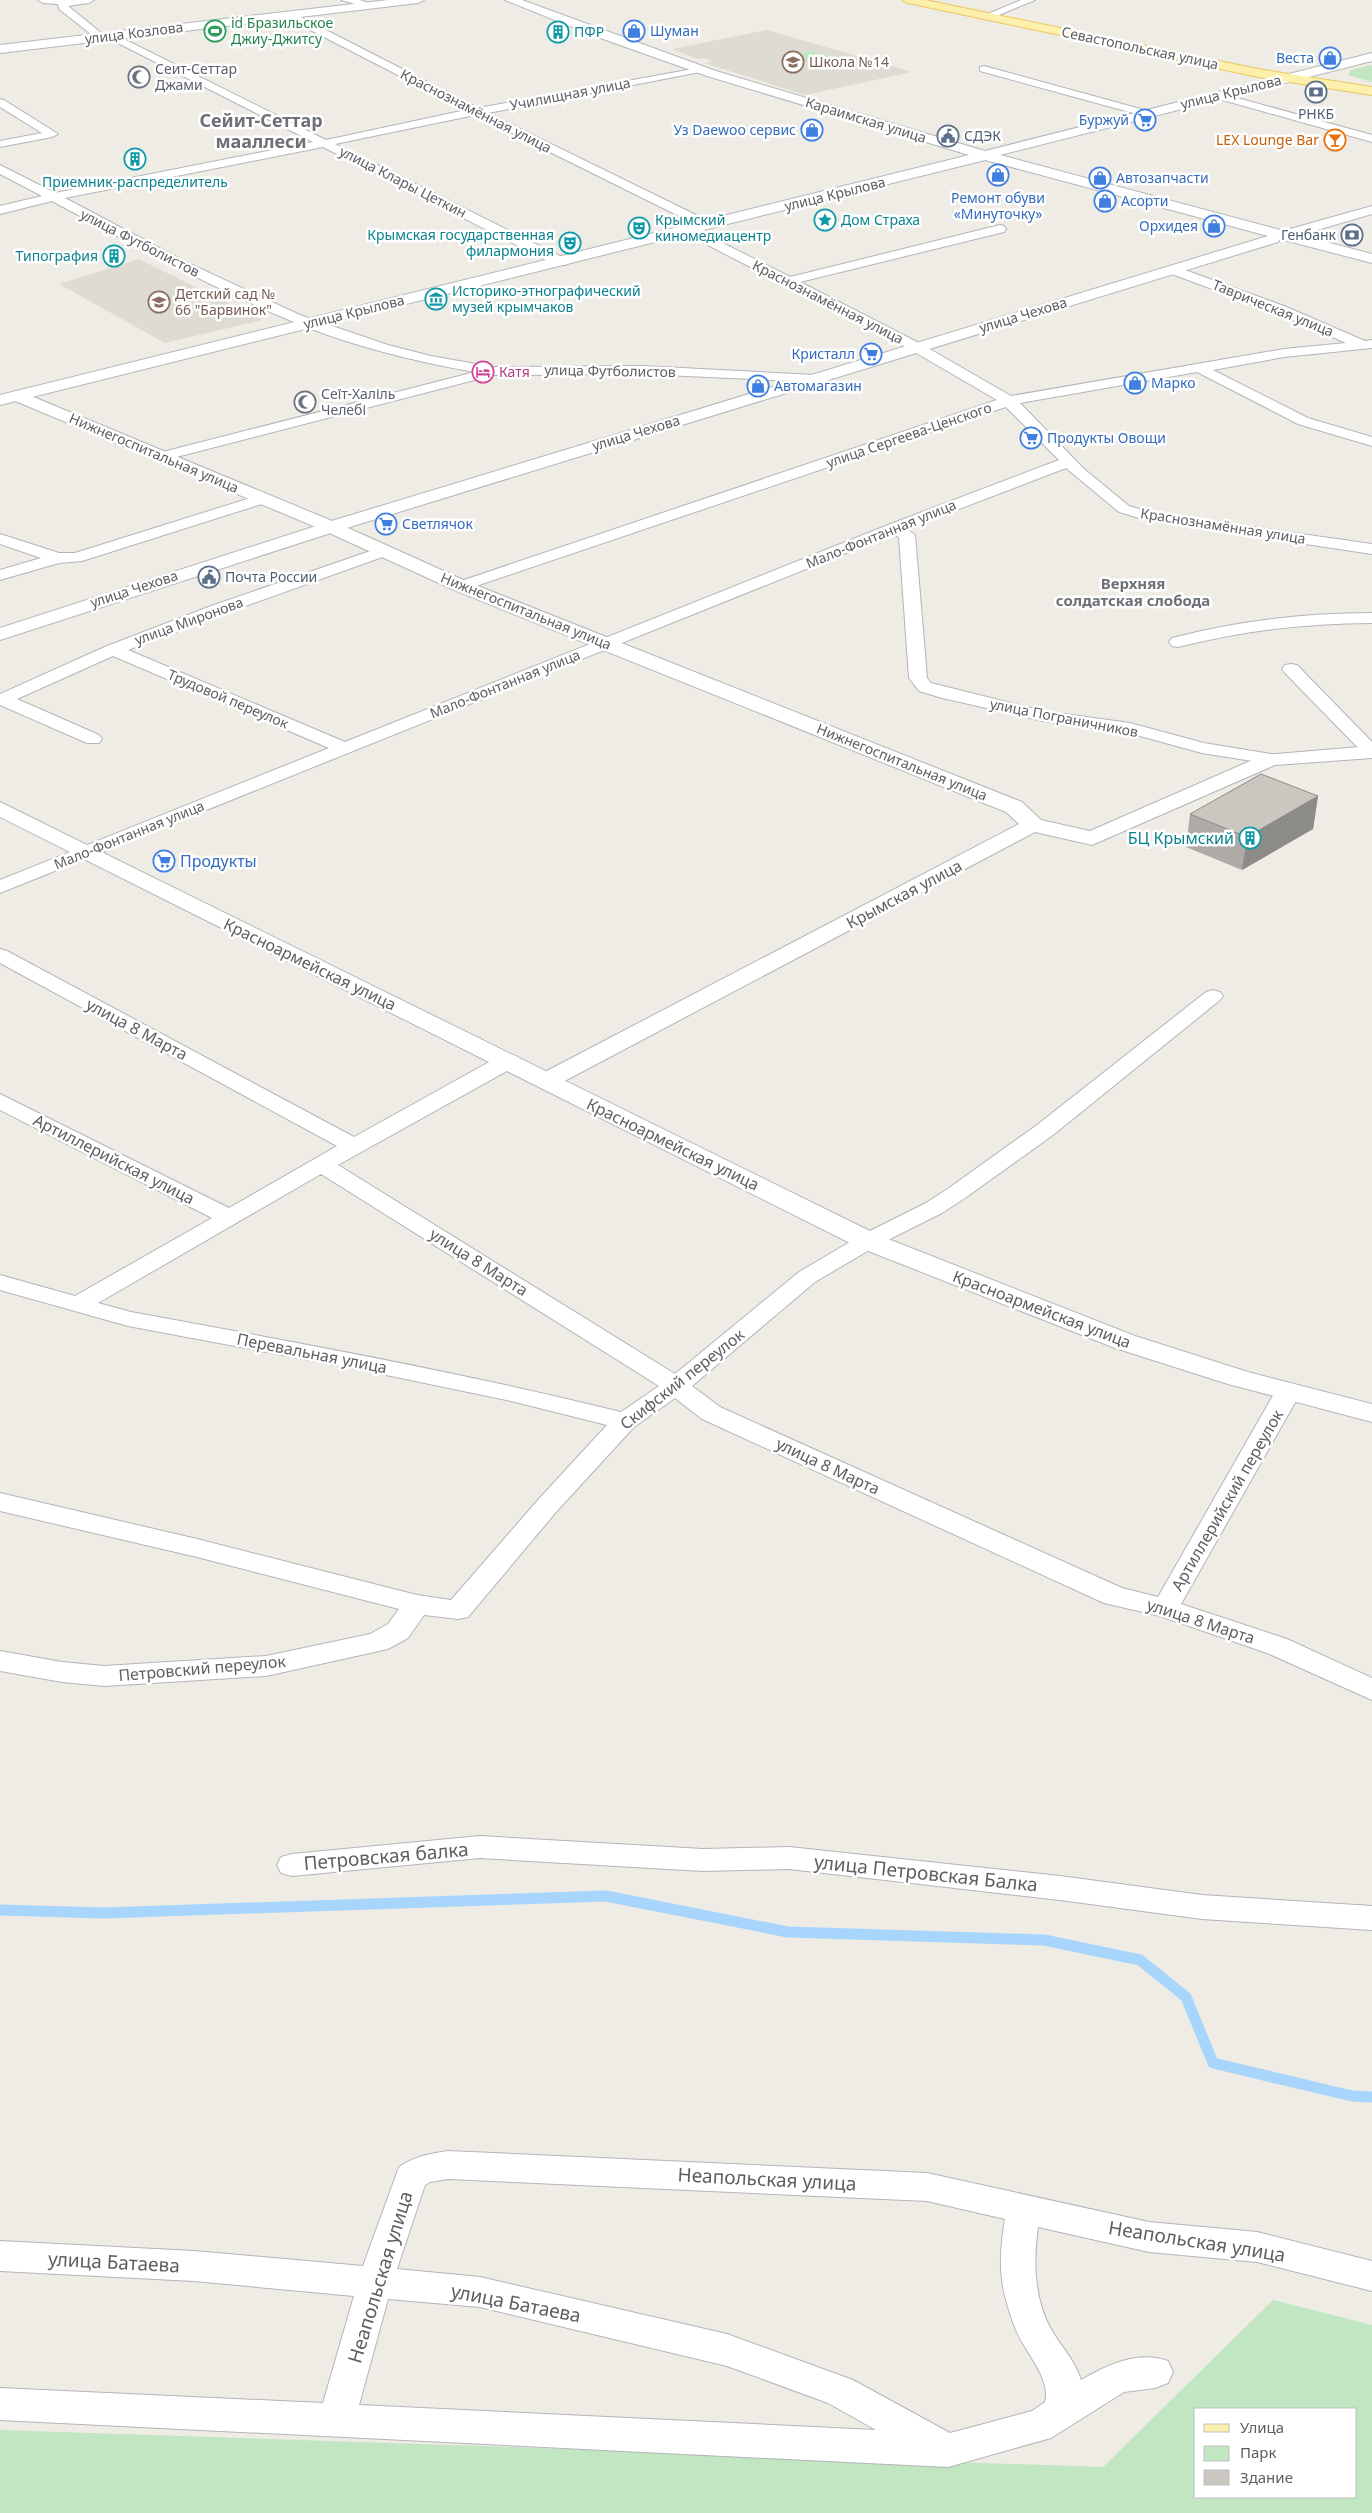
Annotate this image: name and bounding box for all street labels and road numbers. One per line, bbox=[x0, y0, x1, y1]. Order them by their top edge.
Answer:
street label: улица Козлова bbox=[84, 17, 184, 48]
street label: Севастопольская улица bbox=[1060, 22, 1220, 73]
street label: Краснознамённая улица bbox=[398, 64, 555, 157]
street label: улица Крылова bbox=[1178, 70, 1283, 113]
street label: Училищная улица bbox=[508, 72, 632, 115]
street label: Караимская улица bbox=[803, 92, 929, 147]
street label: улица Клары Цеткин bbox=[337, 141, 470, 222]
street label: улица Крылова bbox=[782, 172, 887, 215]
street label: улица Футболистов bbox=[77, 204, 203, 281]
street label: Краснознамённая улица bbox=[750, 255, 907, 348]
street label: Таврическая улица bbox=[1210, 275, 1337, 341]
street label: улица Крылова bbox=[301, 290, 406, 333]
street label: улица Чехова bbox=[977, 292, 1069, 337]
street label: улица Футболистов bbox=[544, 360, 676, 381]
street label: улица Сергеева-Ценского bbox=[824, 397, 994, 472]
street label: Нижнегоспитальная улица bbox=[67, 408, 242, 497]
street label: улица Чехова bbox=[590, 410, 682, 455]
street label: Мало-Фонтанная улица bbox=[803, 495, 959, 572]
street label: Краснознамённая улица bbox=[1139, 503, 1307, 548]
street label: улица Чехова bbox=[88, 565, 180, 612]
street label: Нижнегоспитальная улица bbox=[438, 568, 614, 654]
street label: улица Миронова bbox=[132, 592, 246, 649]
street label: Мало-Фонтанная улица bbox=[427, 645, 583, 722]
street label: Трудовой переулок bbox=[165, 664, 292, 733]
street label: улица Пограничников bbox=[988, 694, 1140, 741]
street label: Нижнегоспитальная улица bbox=[814, 719, 990, 805]
street label: Мало-Фонтанная улица bbox=[51, 796, 207, 873]
street label: Крымская улица bbox=[842, 854, 966, 934]
street label: Красноармейская улица bbox=[220, 913, 400, 1015]
street label: улица 8 Марта bbox=[82, 993, 192, 1065]
street label: Красноармейская улица bbox=[583, 1093, 763, 1195]
street label: Артиллерийская улица bbox=[30, 1109, 198, 1209]
street label: улица 8 Марта bbox=[426, 1223, 532, 1301]
street label: Красноармейская улица bbox=[950, 1265, 1134, 1353]
street label: Скифский переулок bbox=[615, 1323, 749, 1435]
street label: Перевальная улица bbox=[235, 1328, 389, 1378]
street label: Артиллерийский переулок bbox=[1166, 1405, 1288, 1595]
street label: улица 8 Марта bbox=[773, 1432, 883, 1500]
street label: улица 8 Марта bbox=[1144, 1593, 1258, 1649]
street label: Петровский переулок bbox=[117, 1650, 287, 1686]
street label: Петровская балка bbox=[302, 1836, 470, 1876]
street label: улица Петровская Балка bbox=[813, 1848, 1039, 1898]
street label: Неапольская улица bbox=[677, 2161, 857, 2197]
street label: Неапольская улица bbox=[341, 2188, 419, 2366]
street label: Неапольская улица bbox=[1107, 2214, 1287, 2268]
street label: улица Батаева bbox=[47, 2246, 181, 2278]
street label: улица Батаева bbox=[449, 2278, 583, 2328]

